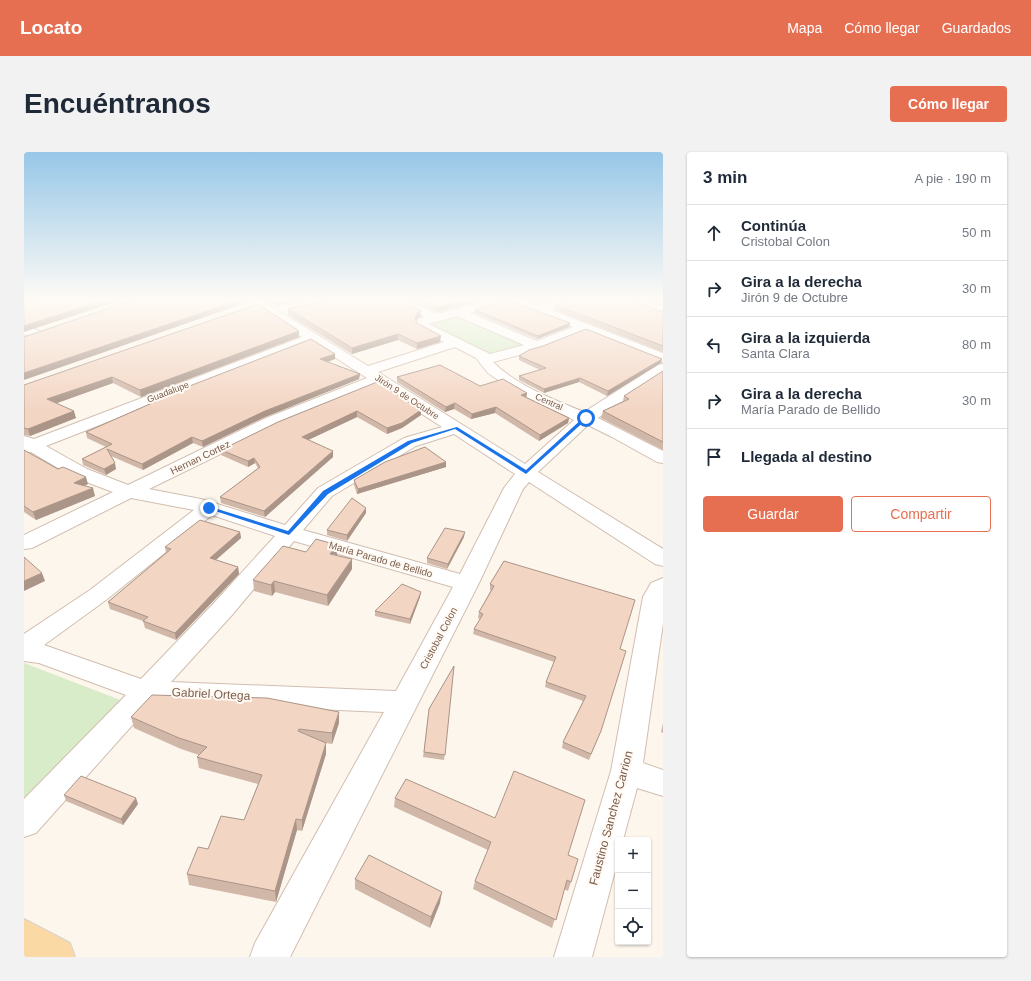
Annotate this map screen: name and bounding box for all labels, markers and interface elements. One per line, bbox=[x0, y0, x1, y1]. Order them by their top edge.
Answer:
text: Locato bbox=[20, 17, 82, 38]
text: Mapa bbox=[787, 20, 822, 36]
text: Cómo llegar bbox=[844, 20, 920, 36]
text: Guardados bbox=[942, 20, 1011, 36]
button: Cómo llegar bbox=[890, 86, 1007, 122]
text: Encuéntranos bbox=[24, 88, 211, 119]
text: 3 min bbox=[703, 168, 747, 187]
text: A pie · 190 m bbox=[914, 171, 991, 186]
text: Continúa bbox=[741, 217, 806, 234]
icon: ahead bbox=[703, 222, 725, 244]
text: 50 m bbox=[962, 225, 991, 240]
text: Cristobal Colon bbox=[741, 234, 830, 249]
text: Gira a la derecha bbox=[741, 273, 862, 290]
icon: right bbox=[703, 278, 725, 300]
text: 30 m bbox=[962, 281, 991, 296]
text: Jirón 9 de Octubre bbox=[741, 290, 848, 305]
text: Gira a la izquierda bbox=[741, 329, 870, 346]
icon: left bbox=[703, 334, 725, 356]
text: 80 m bbox=[962, 337, 991, 352]
text: Santa Clara bbox=[741, 346, 810, 361]
street label: Jirón 9 de Octubre bbox=[373, 373, 441, 421]
street label: Guadalupe bbox=[146, 379, 190, 405]
text: Gira a la derecha bbox=[741, 385, 862, 402]
icon: right bbox=[703, 390, 725, 412]
street label: Central bbox=[534, 392, 564, 412]
text: 30 m bbox=[962, 393, 991, 408]
text: María Parado de Bellido bbox=[741, 402, 880, 417]
route start bbox=[577, 409, 595, 427]
street label: Hernan Cortez bbox=[169, 438, 232, 477]
icon: arrive bbox=[703, 446, 725, 468]
text: Llegada al destino bbox=[741, 448, 872, 465]
button: Guardar bbox=[703, 496, 843, 532]
button: Compartir bbox=[851, 496, 991, 532]
route end bbox=[200, 499, 218, 517]
street label: María Parado de Bellido bbox=[328, 539, 434, 580]
street label: Cristobal Colon bbox=[418, 605, 459, 671]
street label: Gabriel Ortega bbox=[171, 685, 251, 703]
street label: Faustino Sanchez Carrion bbox=[586, 749, 636, 887]
map controls bbox=[615, 837, 651, 945]
button: + bbox=[615, 837, 651, 873]
button: − bbox=[615, 873, 651, 909]
button: locate bbox=[615, 909, 651, 945]

